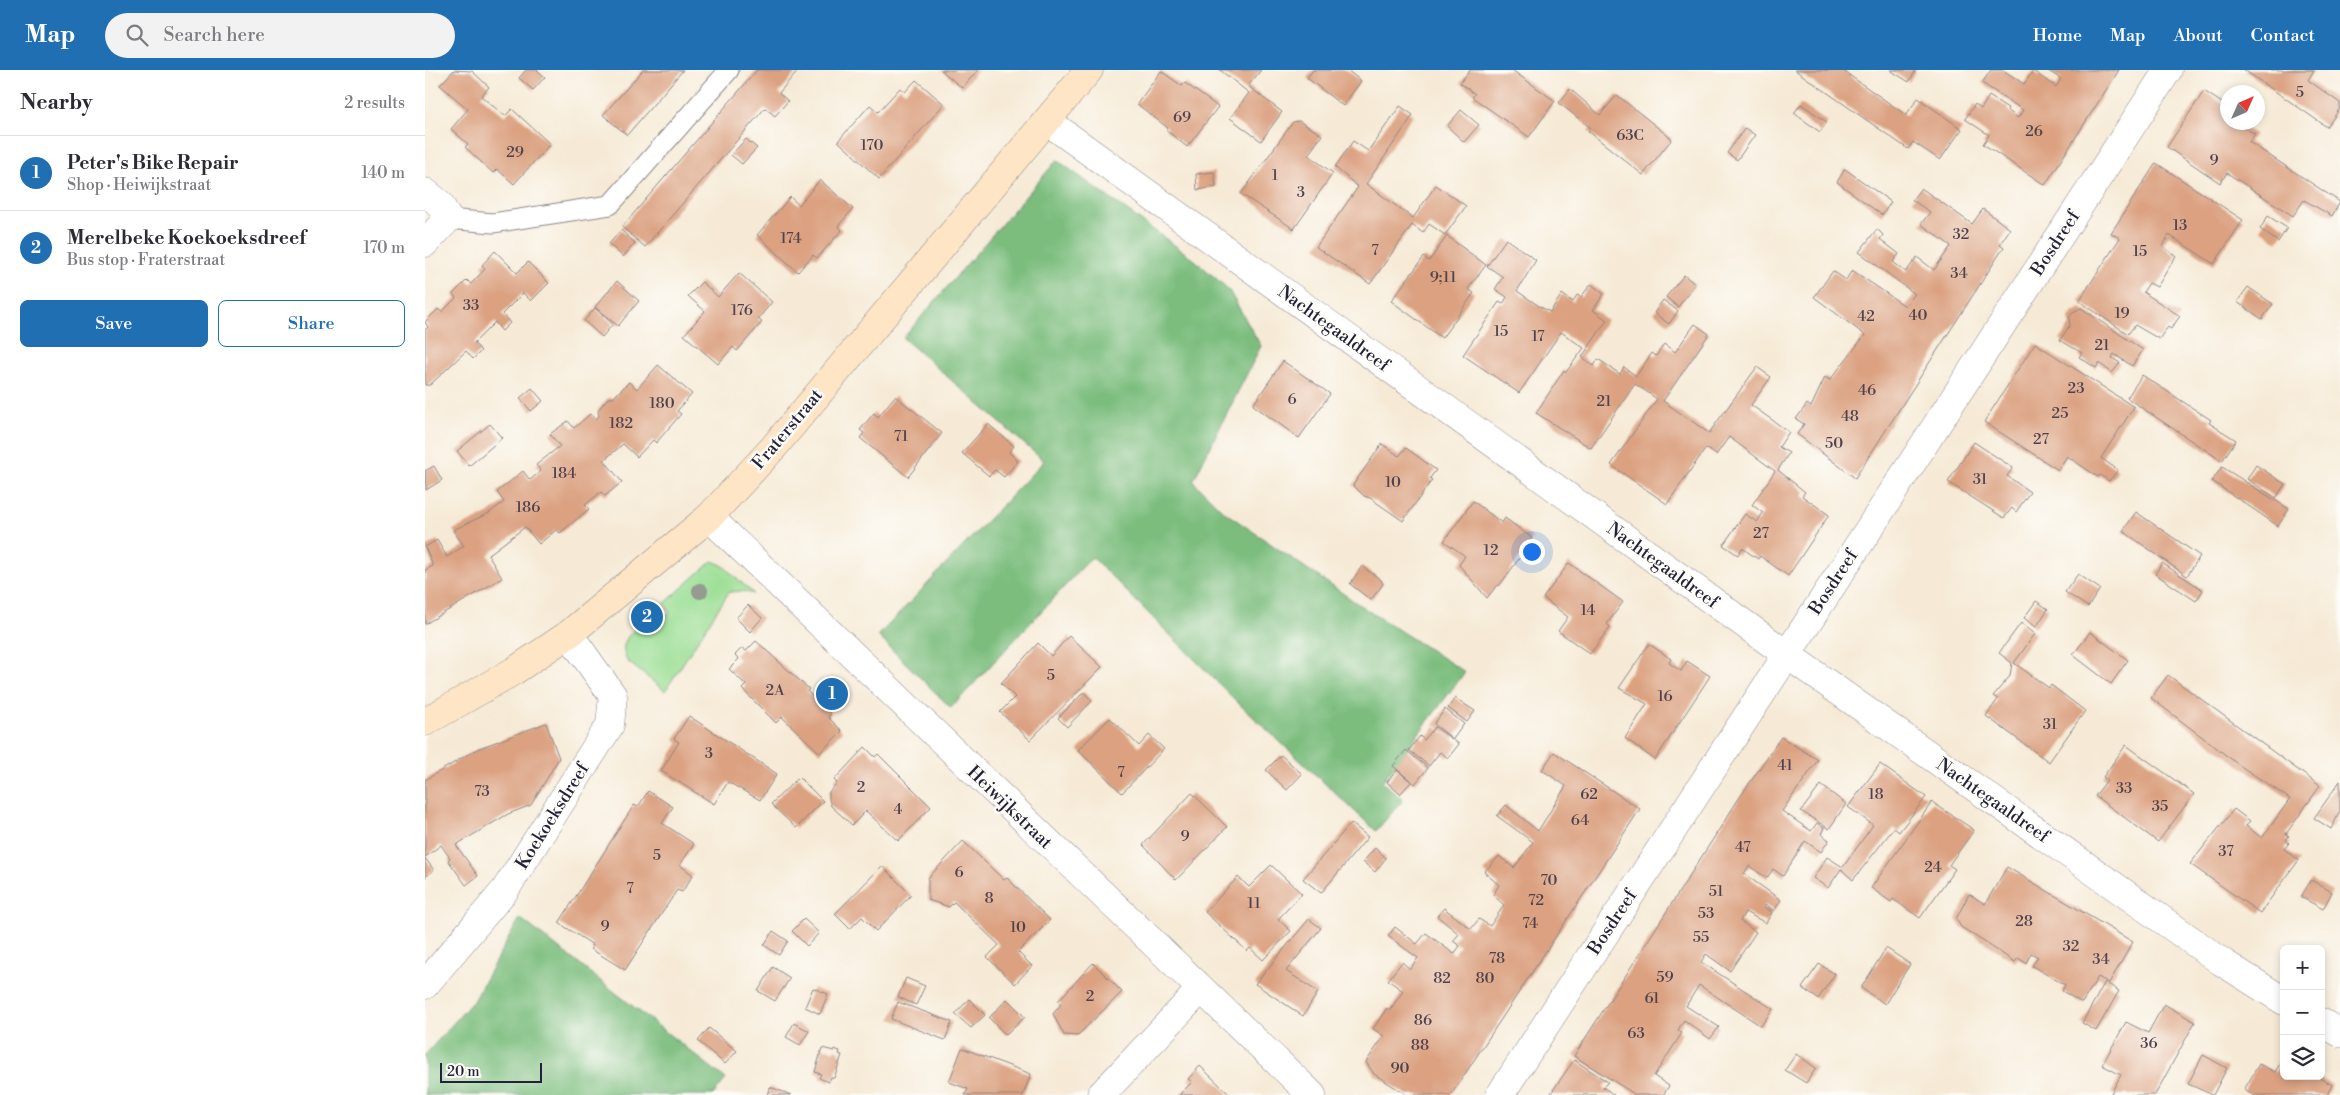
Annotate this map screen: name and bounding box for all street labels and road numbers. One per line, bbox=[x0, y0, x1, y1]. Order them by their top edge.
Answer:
street label: Bosdreef bbox=[2025, 205, 2086, 281]
street label: Nachtegaaldreef bbox=[1273, 280, 1395, 378]
street label: Fraterstraat bbox=[747, 384, 828, 474]
street label: Nachtegaaldreef bbox=[1602, 517, 1724, 615]
street label: Bosdreef bbox=[1803, 544, 1864, 620]
street label: Nachtegaaldreef bbox=[1932, 753, 2055, 849]
street label: Koekoeksdreef bbox=[511, 758, 595, 874]
street label: Heiwijkstraat bbox=[962, 761, 1058, 854]
street label: Bosdreef bbox=[1582, 884, 1643, 960]

